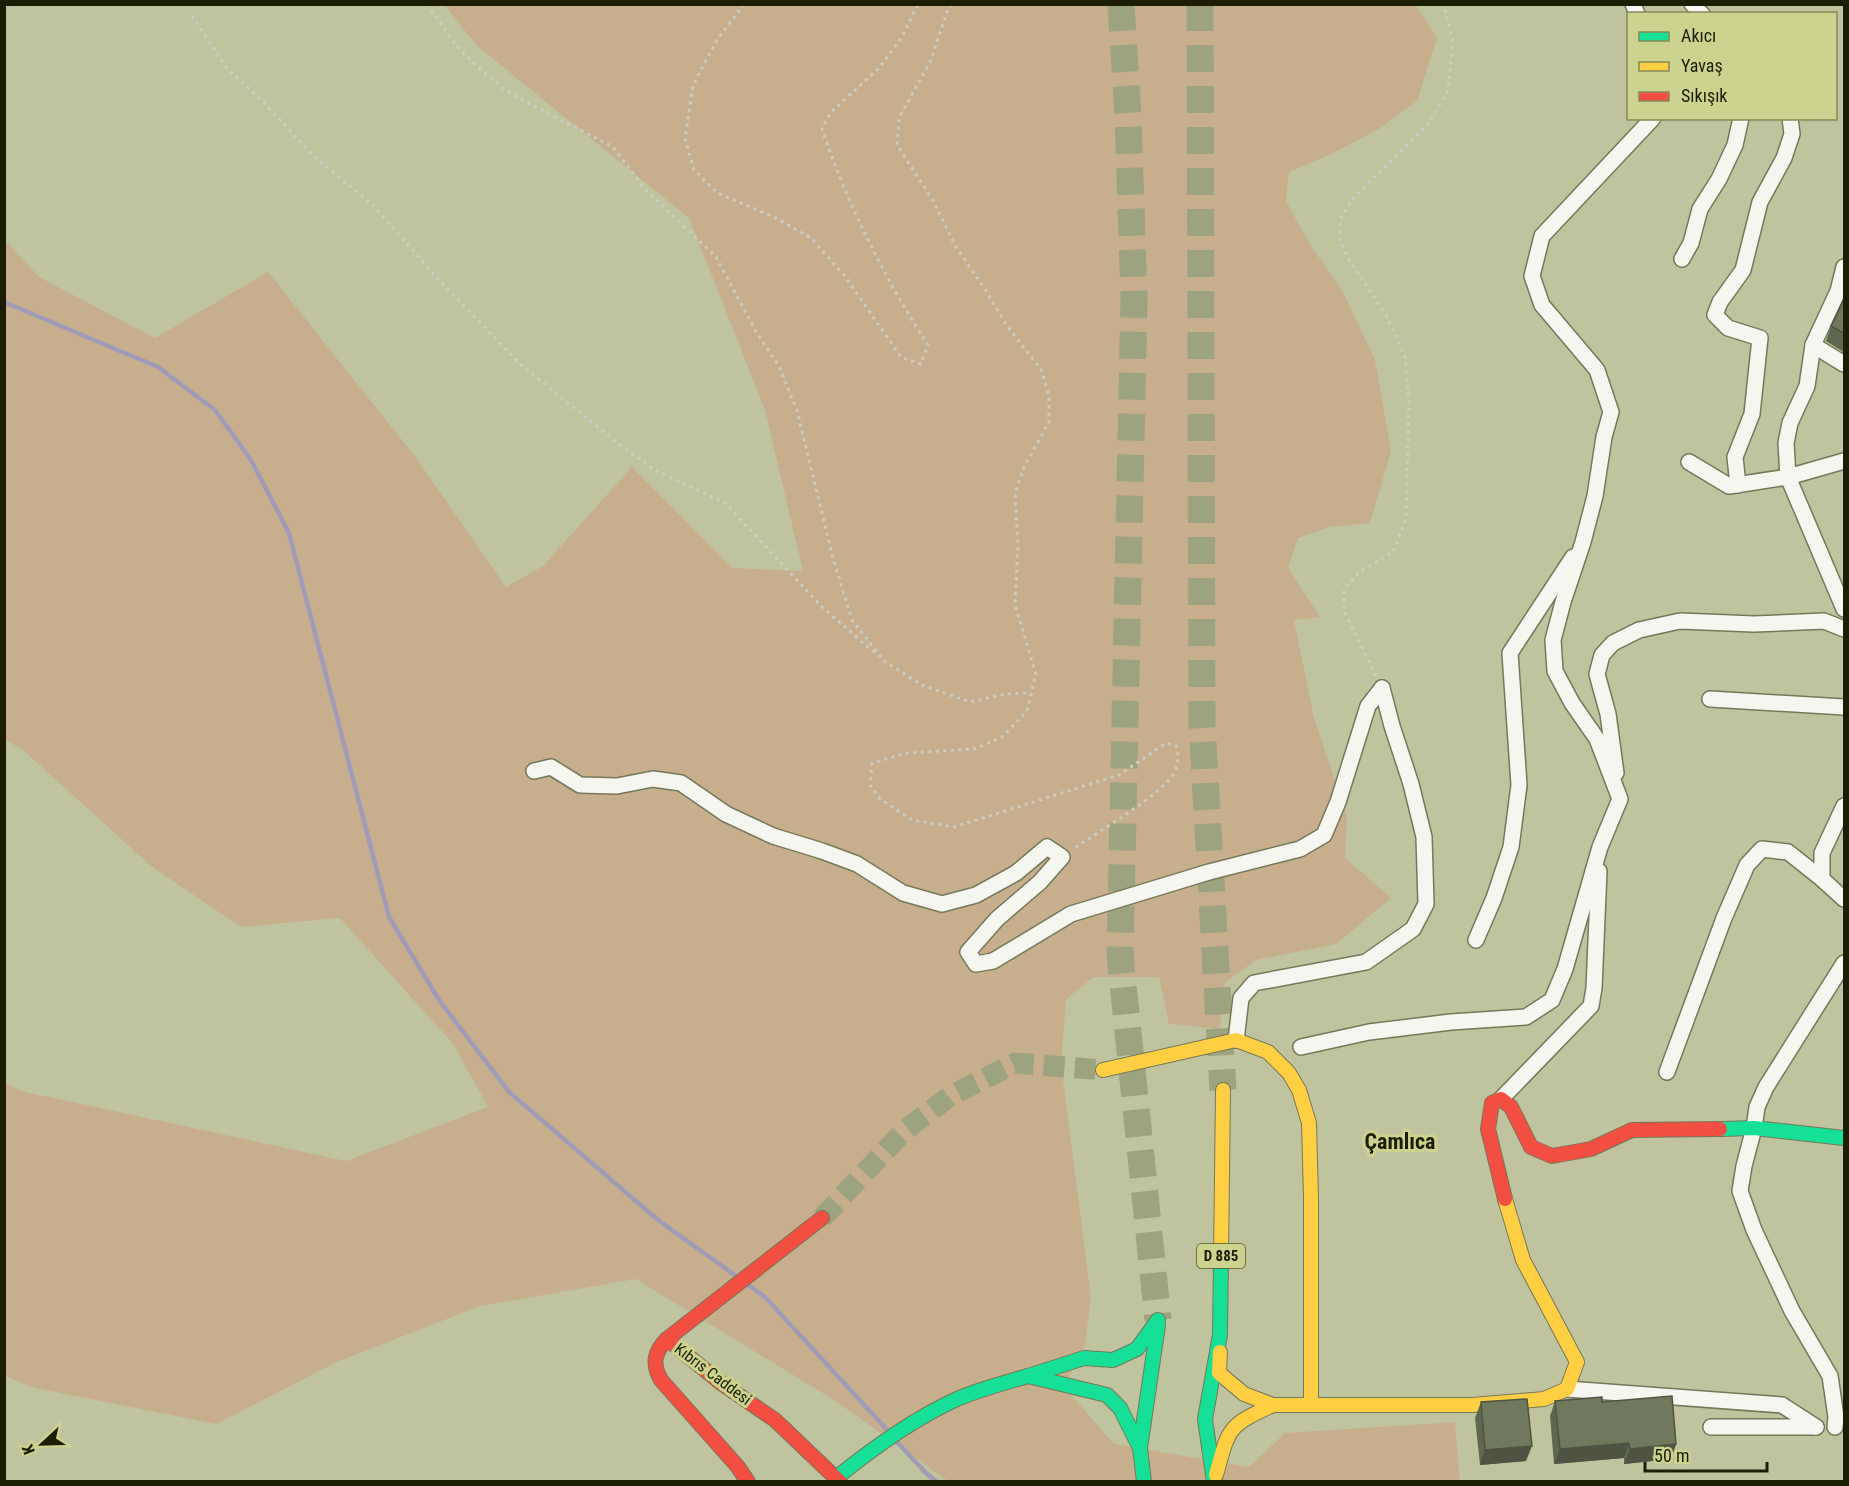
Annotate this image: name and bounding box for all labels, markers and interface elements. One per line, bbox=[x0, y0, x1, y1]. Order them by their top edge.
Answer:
legend bbox=[1627, 12, 1837, 120]
text: Akıcı bbox=[1681, 25, 1716, 46]
text: Yavaş bbox=[1681, 55, 1723, 76]
text: Sıkışık bbox=[1681, 85, 1727, 106]
district label: Çamlıca bbox=[1364, 1129, 1436, 1154]
road number: D 885 bbox=[1197, 1244, 1245, 1268]
street label: Kıbrıs Caddesi bbox=[671, 1339, 755, 1409]
north arrow bbox=[12, 1414, 72, 1474]
scale bar bbox=[1645, 1435, 1766, 1473]
text: K bbox=[18, 1442, 39, 1457]
text: 50 m bbox=[1654, 1445, 1689, 1466]

